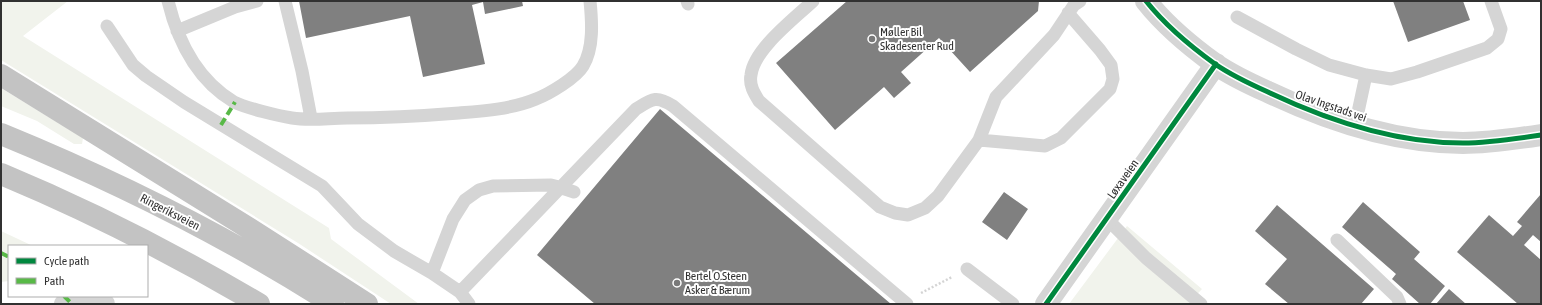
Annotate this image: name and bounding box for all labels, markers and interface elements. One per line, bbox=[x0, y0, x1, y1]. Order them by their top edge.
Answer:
place label: Møller Bil Skadesenter Rud bbox=[880, 25, 954, 53]
marker: Møller Bil Skadesenter Rud bbox=[867, 34, 877, 44]
street label: Olav Ingstads vei bbox=[1294, 87, 1368, 125]
street label: Løxaveien bbox=[1104, 157, 1142, 201]
street label: Ringeriksveien bbox=[138, 191, 202, 233]
legend bbox=[8, 245, 148, 297]
text: Cycle path bbox=[44, 254, 89, 268]
place label: Bertel O.Steen Asker & Bærum bbox=[685, 269, 750, 297]
text: Path bbox=[44, 274, 65, 288]
marker: Bertel O.Steen Asker & Bærum bbox=[672, 278, 682, 288]

